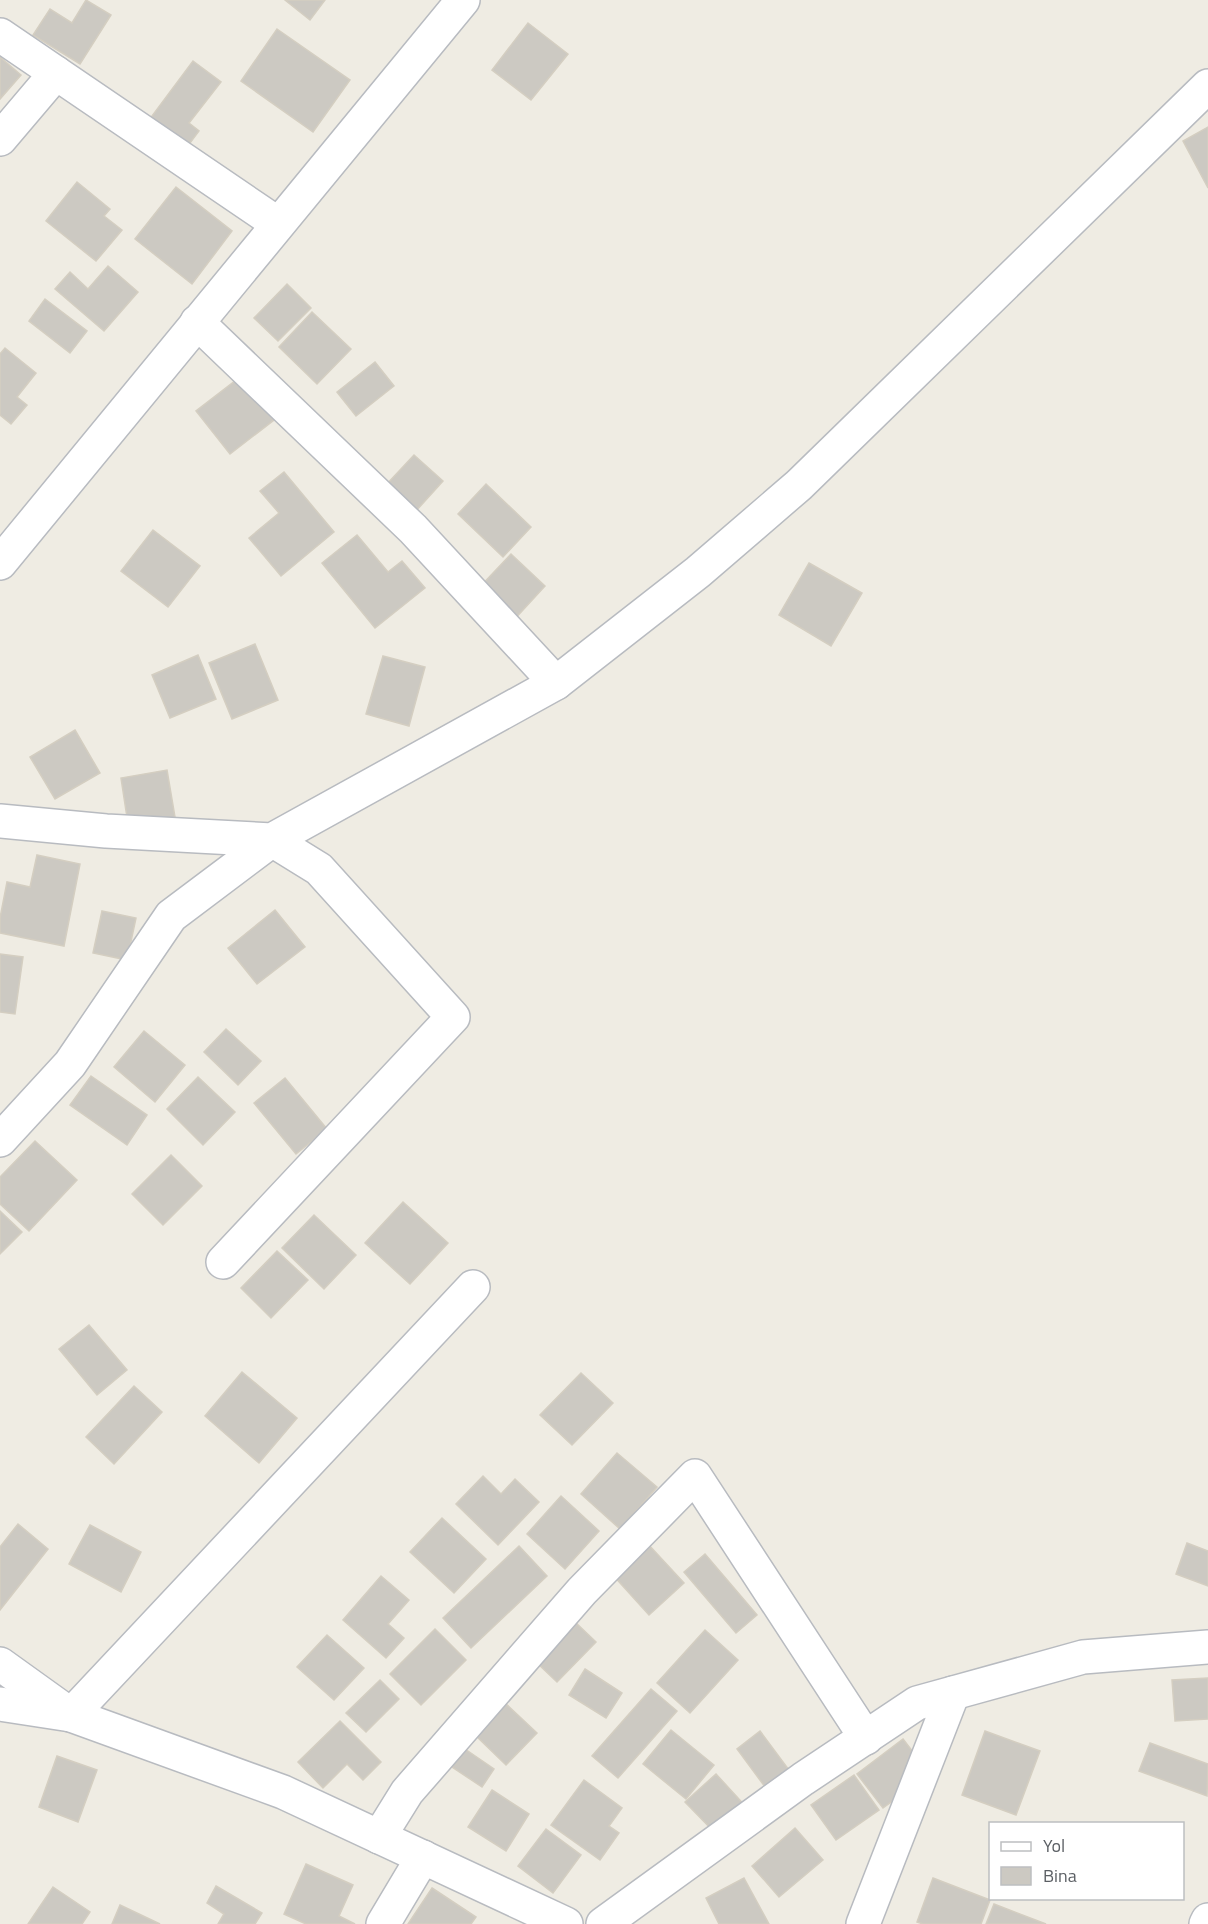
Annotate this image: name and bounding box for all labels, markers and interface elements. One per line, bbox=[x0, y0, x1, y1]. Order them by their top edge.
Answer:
legend bbox=[989, 1822, 1184, 1900]
text: Yol bbox=[1043, 1832, 1065, 1859]
text: Bina bbox=[1043, 1862, 1077, 1889]

